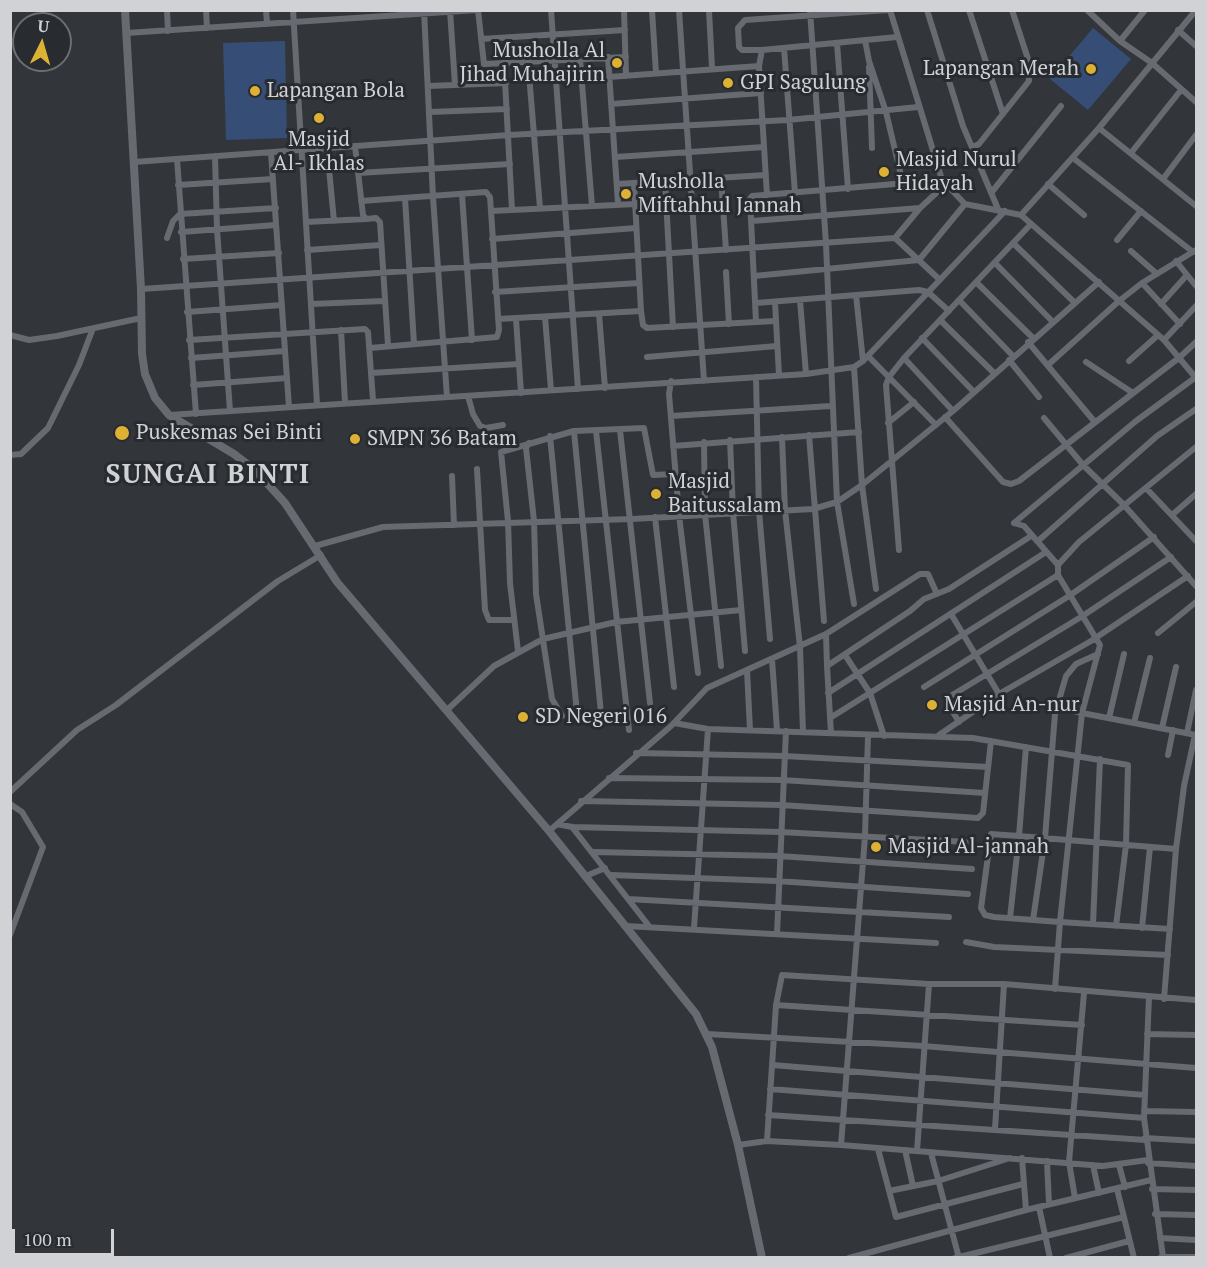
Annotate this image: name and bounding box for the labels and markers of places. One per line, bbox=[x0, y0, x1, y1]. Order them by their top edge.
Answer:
place label: Musholla Al Jihad Muhajirin bbox=[459, 38, 605, 88]
marker: Musholla Al Jihad Muhajirin bbox=[610, 56, 624, 70]
place label: Lapangan Merah bbox=[923, 56, 1079, 82]
marker: Lapangan Merah bbox=[1084, 62, 1098, 76]
place label: GPI Sagulung bbox=[740, 70, 866, 96]
marker: GPI Sagulung bbox=[721, 76, 735, 90]
place label: Lapangan Bola bbox=[267, 78, 405, 104]
marker: Lapangan Bola bbox=[248, 84, 262, 98]
marker: Masjid Al- Ikhlas bbox=[312, 111, 326, 125]
place label: Masjid Al- Ikhlas bbox=[273, 127, 365, 177]
place label: Masjid Nurul Hidayah bbox=[896, 147, 1017, 197]
marker: Masjid Nurul Hidayah bbox=[877, 165, 891, 179]
place label: Musholla Miftahhul Jannah bbox=[638, 169, 802, 219]
marker: Musholla Miftahhul Jannah bbox=[619, 187, 633, 201]
place label: Puskesmas Sei Binti bbox=[136, 420, 322, 446]
marker: Puskesmas Sei Binti bbox=[113, 424, 131, 442]
place label: SMPN 36 Batam bbox=[367, 426, 517, 452]
marker: SMPN 36 Batam bbox=[348, 432, 362, 446]
place label: Masjid Baitussalam bbox=[668, 469, 782, 519]
marker: Masjid Baitussalam bbox=[649, 487, 663, 501]
place label: Masjid An-nur bbox=[944, 692, 1079, 718]
marker: Masjid An-nur bbox=[925, 698, 939, 712]
place label: SD Negeri 016 bbox=[535, 704, 667, 730]
marker: SD Negeri 016 bbox=[516, 710, 530, 724]
place label: Masjid Al-jannah bbox=[888, 834, 1049, 860]
marker: Masjid Al-jannah bbox=[869, 840, 883, 854]

